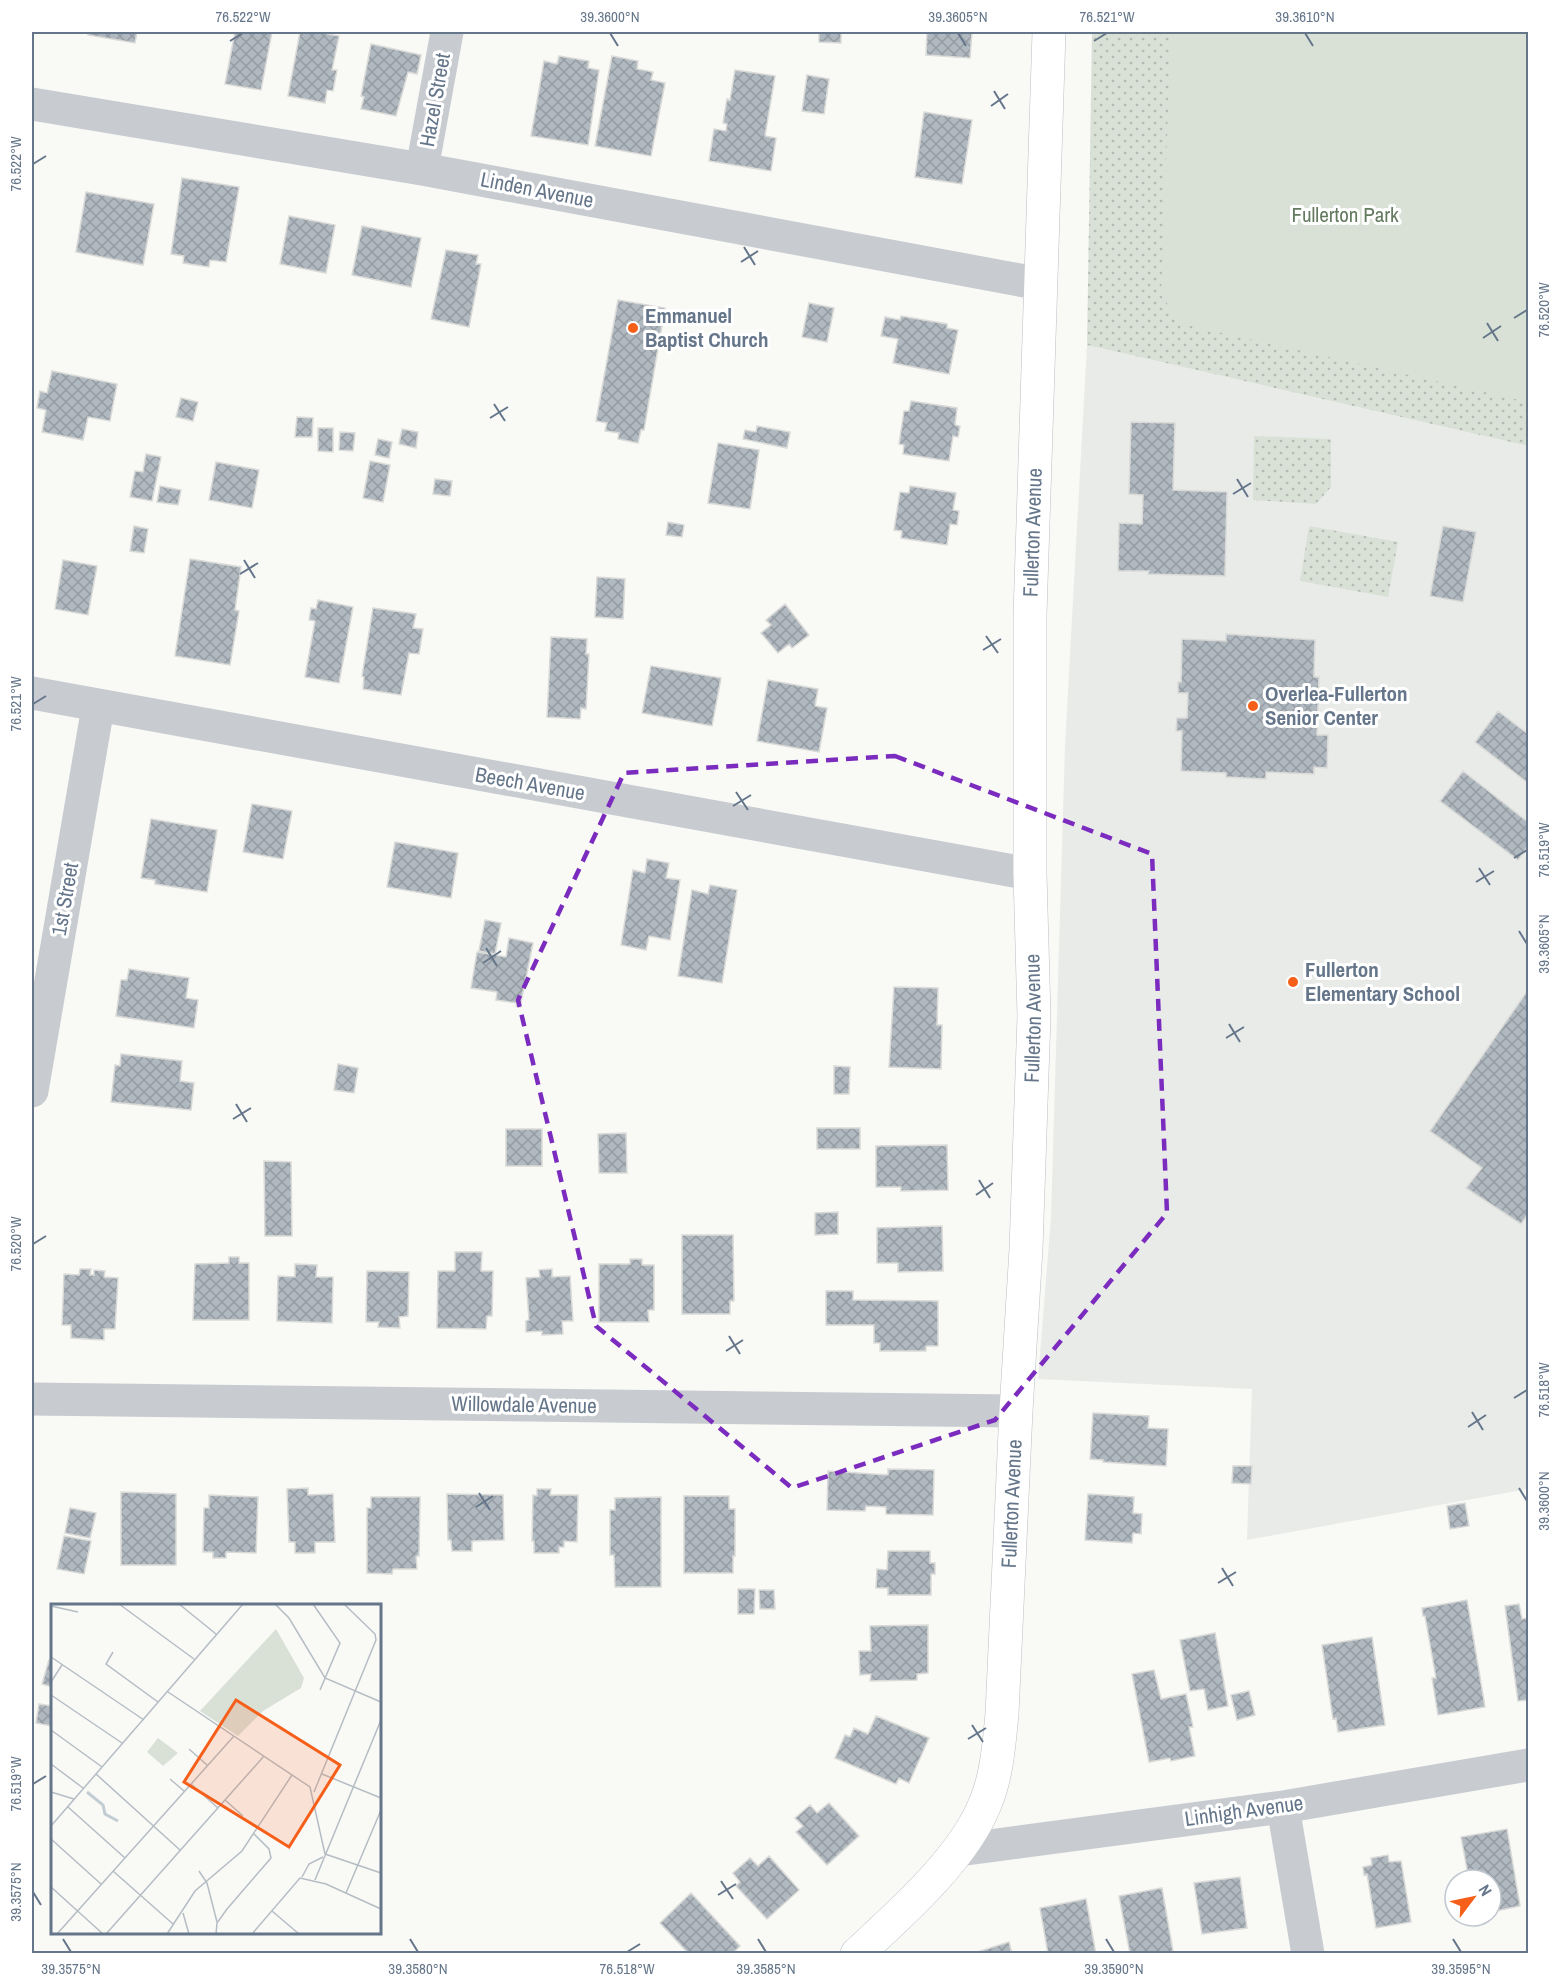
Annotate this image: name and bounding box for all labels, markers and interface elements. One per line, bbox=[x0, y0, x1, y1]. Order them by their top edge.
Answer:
text: 76.522°W bbox=[215, 6, 271, 27]
text: 39.3600°N bbox=[580, 6, 640, 27]
text: 39.3605°N bbox=[928, 6, 988, 27]
text: 76.521°W bbox=[1079, 6, 1135, 27]
text: 39.3610°N bbox=[1275, 6, 1335, 27]
street label: Hazel Street bbox=[412, 51, 457, 149]
text: 76.522°W bbox=[5, 136, 26, 192]
street label: Linden Avenue bbox=[478, 164, 596, 215]
park label: Fullerton Park bbox=[1291, 200, 1399, 229]
text: 76.520°W bbox=[1533, 282, 1554, 338]
place label: Emmanuel Baptist Church bbox=[645, 301, 768, 354]
marker: Emmanuel Baptist Church bbox=[626, 321, 640, 335]
street label: Fullerton Avenue bbox=[1016, 468, 1049, 597]
text: 76.521°W bbox=[5, 676, 26, 732]
place label: Overlea-Fullerton Senior Center bbox=[1265, 679, 1408, 732]
marker: Overlea-Fullerton Senior Center bbox=[1246, 699, 1260, 713]
street label: Beech Avenue bbox=[473, 760, 587, 807]
text: 76.519°W bbox=[1533, 822, 1554, 878]
street label: 1st Street bbox=[44, 860, 85, 938]
text: 39.3605°N bbox=[1533, 914, 1554, 974]
street label: Fullerton Avenue bbox=[1017, 954, 1048, 1083]
place label: Fullerton Elementary School bbox=[1305, 955, 1460, 1008]
marker: Fullerton Elementary School bbox=[1286, 975, 1300, 989]
text: 76.520°W bbox=[5, 1216, 26, 1272]
text: 76.518°W bbox=[1533, 1362, 1554, 1418]
street label: Willowdale Avenue bbox=[451, 1389, 597, 1420]
street label: Fullerton Avenue bbox=[994, 1439, 1029, 1569]
text: 39.3600°N bbox=[1533, 1471, 1554, 1531]
inset map bbox=[51, 1604, 381, 1934]
text: 76.519°W bbox=[5, 1756, 26, 1812]
street label: Linhigh Avenue bbox=[1183, 1788, 1305, 1833]
text: 39.3575°N bbox=[5, 1862, 26, 1922]
north arrow bbox=[1443, 1868, 1503, 1928]
text: N bbox=[1474, 1880, 1498, 1900]
text: 39.3575°N bbox=[41, 1958, 101, 1979]
text: 39.3580°N bbox=[388, 1958, 448, 1979]
text: 76.518°W bbox=[599, 1958, 655, 1979]
text: 39.3585°N bbox=[736, 1958, 796, 1979]
text: 39.3590°N bbox=[1084, 1958, 1144, 1979]
text: 39.3595°N bbox=[1431, 1958, 1491, 1979]

